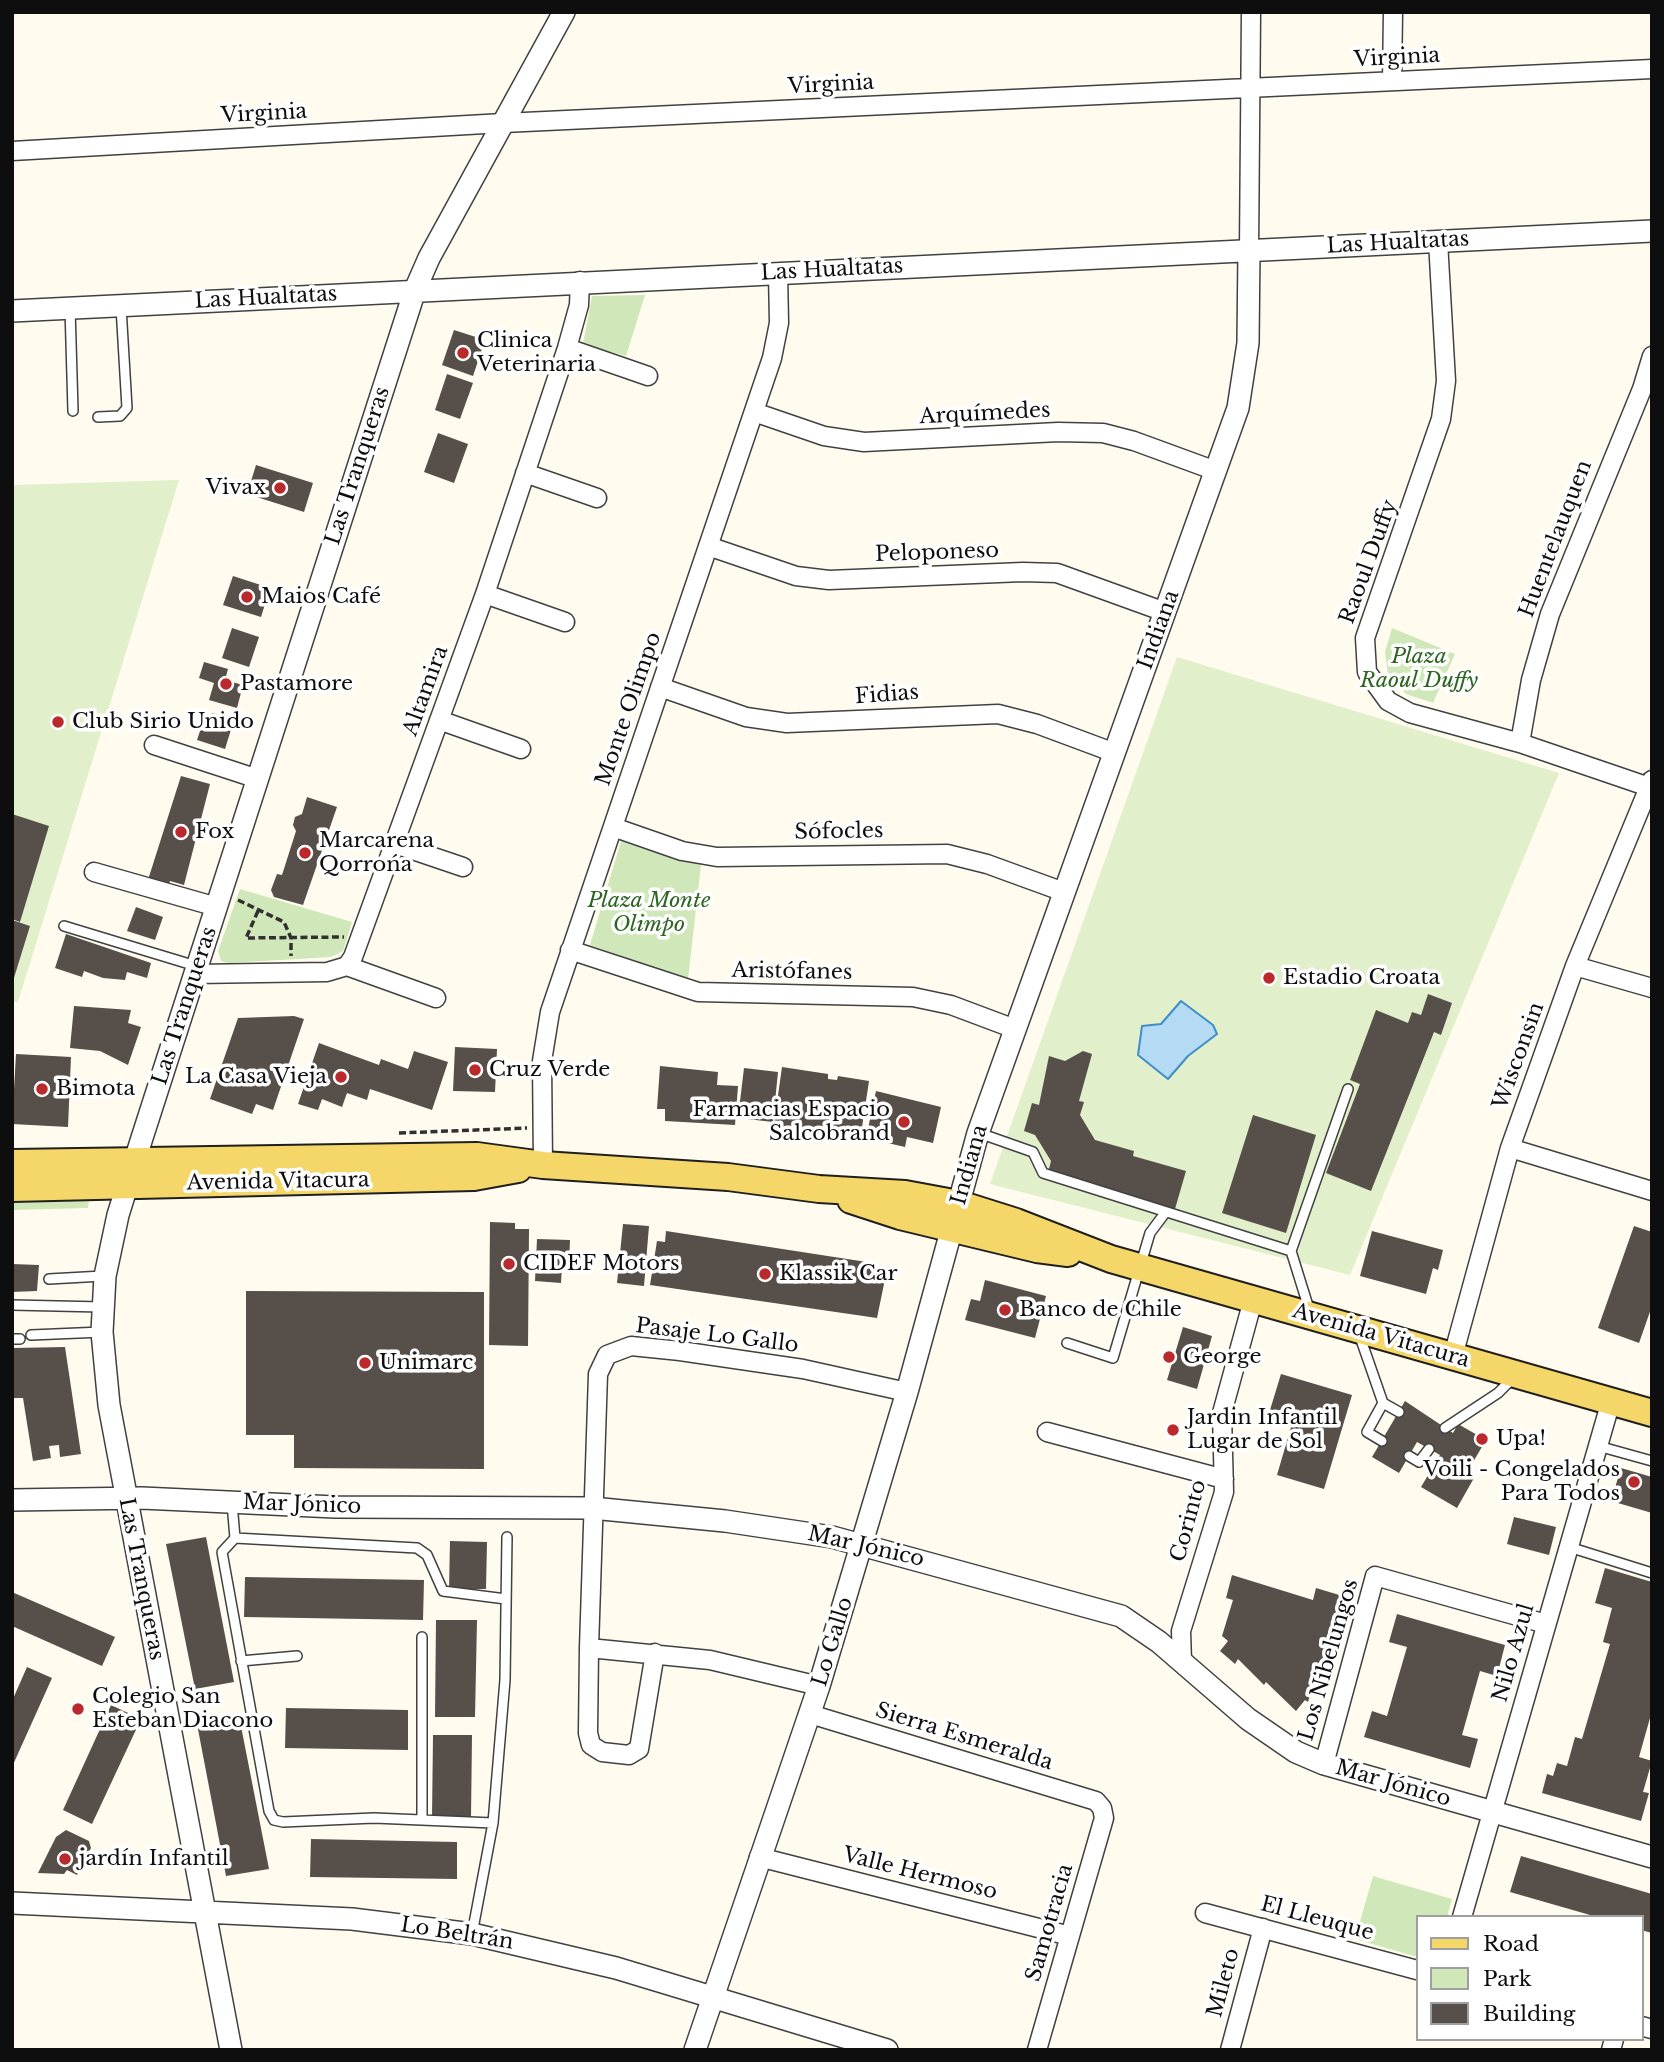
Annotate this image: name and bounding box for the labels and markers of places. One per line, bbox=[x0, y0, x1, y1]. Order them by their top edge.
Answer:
place label: Clinica Veterinaria bbox=[477, 328, 596, 378]
marker: Clinica Veterinaria bbox=[455, 345, 471, 361]
place label: Vivax bbox=[206, 475, 266, 501]
marker: Vivax bbox=[272, 480, 288, 496]
place label: Maios Café bbox=[261, 584, 381, 610]
marker: Maios Café bbox=[239, 589, 255, 605]
place label: Pastamore bbox=[240, 671, 353, 697]
marker: Pastamore bbox=[218, 676, 234, 692]
place label: Club Sirio Unido bbox=[72, 709, 254, 735]
marker: Club Sirio Unido bbox=[50, 714, 66, 730]
place label: Fox bbox=[195, 819, 234, 845]
marker: Fox bbox=[173, 824, 189, 840]
place label: Marcarena Qorrońa bbox=[319, 828, 434, 878]
marker: Marcarena Qorrońa bbox=[297, 845, 313, 861]
place label: Estadio Croata bbox=[1283, 965, 1440, 991]
marker: Estadio Croata bbox=[1261, 970, 1277, 986]
place label: Cruz Verde bbox=[489, 1057, 610, 1083]
marker: Cruz Verde bbox=[467, 1062, 483, 1078]
place label: La Casa Vieja bbox=[185, 1064, 327, 1090]
marker: La Casa Vieja bbox=[333, 1069, 349, 1085]
place label: Bimota bbox=[56, 1076, 135, 1102]
marker: Bimota bbox=[34, 1081, 50, 1097]
place label: Farmacias Espacio Salcobrand bbox=[692, 1097, 890, 1147]
marker: Farmacias Espacio Salcobrand bbox=[896, 1114, 912, 1130]
place label: CIDEF Motors bbox=[523, 1251, 679, 1277]
marker: CIDEF Motors bbox=[501, 1256, 517, 1272]
place label: Klassik Car bbox=[779, 1261, 898, 1287]
marker: Klassik Car bbox=[757, 1266, 773, 1282]
place label: Banco de Chile bbox=[1019, 1297, 1182, 1323]
marker: Banco de Chile bbox=[997, 1302, 1013, 1318]
place label: George bbox=[1183, 1344, 1262, 1370]
marker: George bbox=[1161, 1349, 1177, 1365]
place label: Unimarc bbox=[379, 1350, 473, 1376]
marker: Unimarc bbox=[357, 1355, 373, 1371]
place label: Jardin Infantil Lugar de Sol bbox=[1187, 1405, 1338, 1455]
marker: Jardin Infantil Lugar de Sol bbox=[1165, 1422, 1181, 1438]
place label: Upa! bbox=[1496, 1426, 1546, 1452]
marker: Upa! bbox=[1474, 1431, 1490, 1447]
place label: Voili - Congelados Para Todos bbox=[1423, 1457, 1620, 1507]
marker: Voili - Congelados Para Todos bbox=[1626, 1474, 1642, 1490]
place label: Colegio San Esteban Diacono bbox=[92, 1684, 273, 1734]
marker: Colegio San Esteban Diacono bbox=[70, 1701, 86, 1717]
place label: jardín Infantil bbox=[79, 1846, 229, 1872]
marker: jardín Infantil bbox=[57, 1851, 73, 1867]

